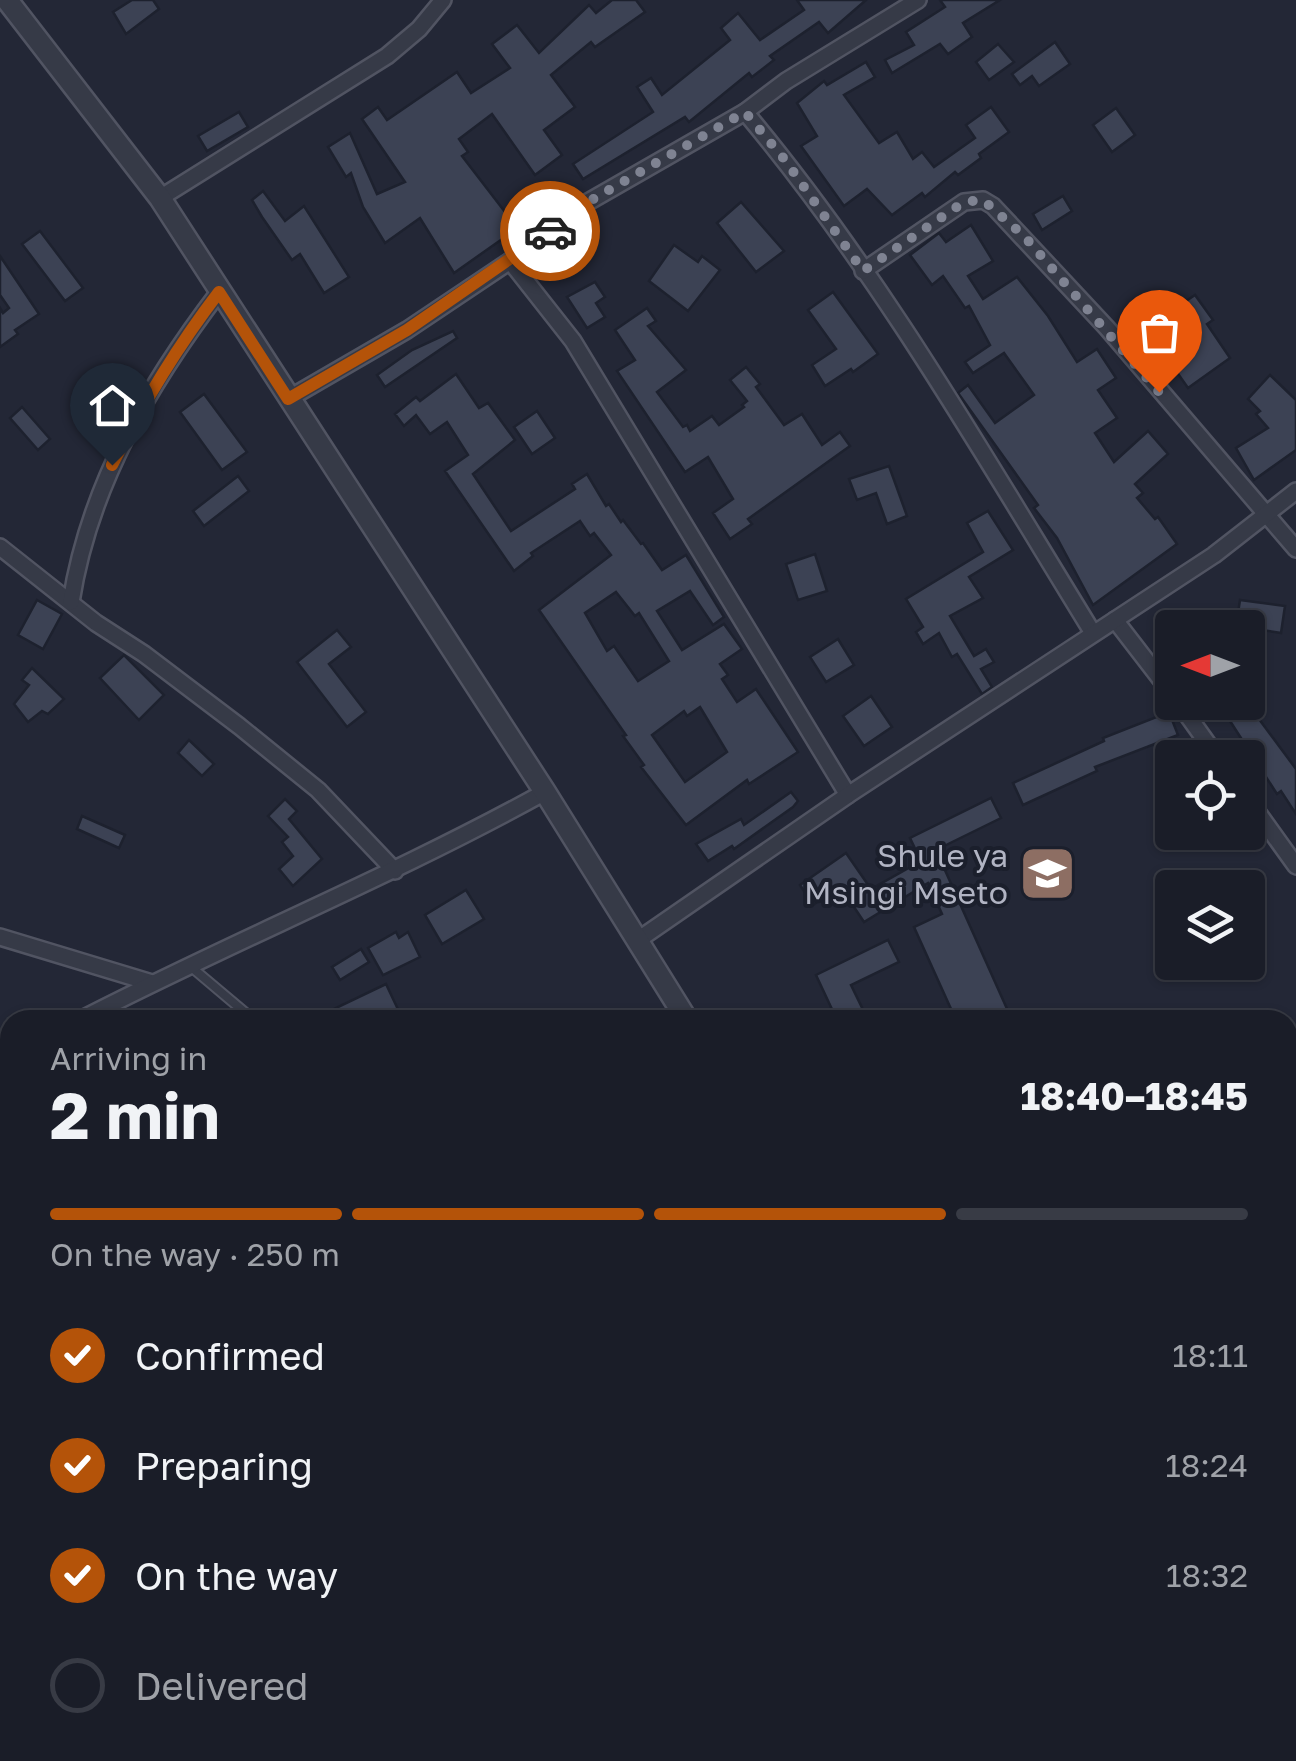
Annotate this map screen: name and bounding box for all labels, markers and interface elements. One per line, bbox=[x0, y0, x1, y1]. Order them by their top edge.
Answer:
courier bbox=[500, 181, 600, 281]
icon: car bbox=[523, 204, 578, 259]
pin bbox=[1117, 290, 1202, 393]
icon: bag bbox=[1132, 305, 1187, 360]
pin bbox=[70, 363, 155, 466]
icon: home bbox=[85, 378, 140, 433]
north arrow bbox=[1155, 610, 1265, 720]
map controls bbox=[1155, 610, 1265, 980]
button: locate bbox=[1155, 740, 1265, 850]
place label: Shule ya Msingi Mseto bbox=[804, 836, 1008, 911]
school or university icon: Shule ya Msingi Mseto bbox=[1017, 844, 1077, 904]
button: layers bbox=[1155, 870, 1265, 980]
text: Arriving in bbox=[50, 1039, 207, 1077]
text: 18:40–18:45 bbox=[1020, 1073, 1248, 1118]
text: 2 min bbox=[50, 1075, 220, 1153]
text: On the way · 250 m bbox=[50, 1235, 340, 1273]
icon: check bbox=[50, 1328, 105, 1383]
text: Confirmed bbox=[135, 1333, 325, 1378]
text: 18:11 bbox=[1172, 1336, 1248, 1374]
icon: check bbox=[50, 1438, 105, 1493]
text: Preparing bbox=[135, 1443, 313, 1488]
text: 18:24 bbox=[1165, 1446, 1248, 1484]
icon: check bbox=[50, 1548, 105, 1603]
text: On the way bbox=[135, 1553, 338, 1598]
text: 18:32 bbox=[1166, 1556, 1248, 1594]
text: Delivered bbox=[135, 1663, 308, 1708]

